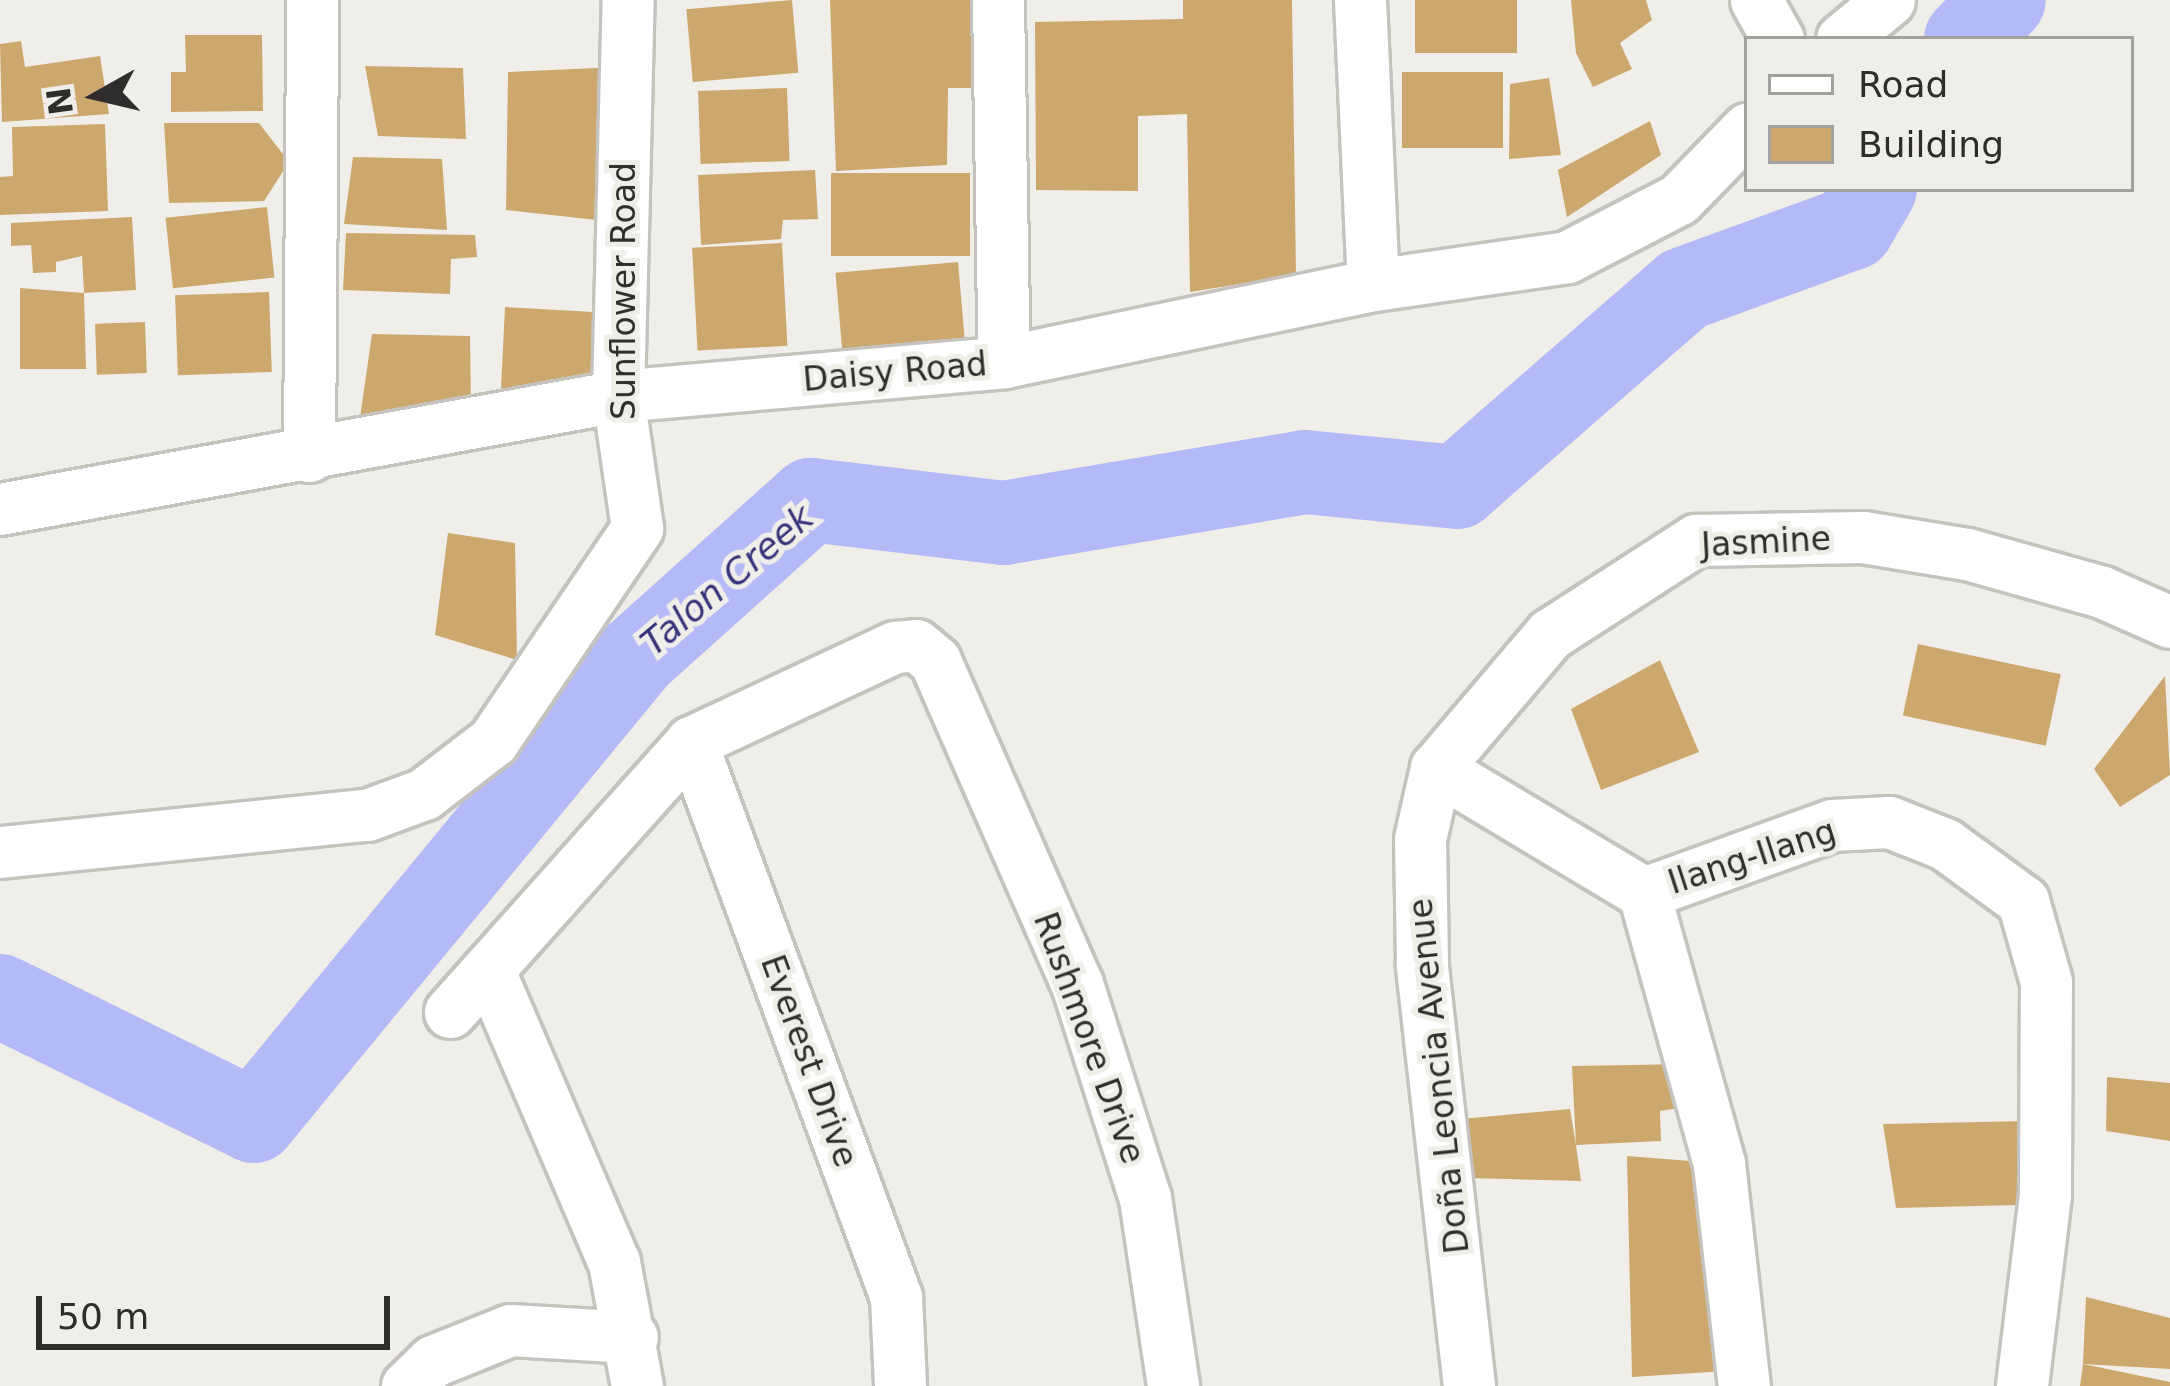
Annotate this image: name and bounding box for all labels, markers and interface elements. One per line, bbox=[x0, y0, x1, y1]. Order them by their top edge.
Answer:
north arrow bbox=[36, 36, 156, 156]
legend bbox=[1744, 36, 2134, 192]
text: Road bbox=[1858, 64, 1948, 105]
text: N bbox=[39, 85, 81, 117]
text: Building bbox=[1858, 124, 2004, 165]
street label: Sunflower Road bbox=[604, 162, 644, 420]
street label: Daisy Road bbox=[801, 344, 989, 400]
water label: Talon Creek bbox=[632, 495, 822, 665]
street label: Jasmine bbox=[1700, 519, 1832, 565]
street label: Ilang-Ilang bbox=[1663, 811, 1841, 903]
street label: Doña Leoncia Avenue bbox=[1401, 896, 1477, 1256]
street label: Rushmore Drive bbox=[1025, 907, 1153, 1169]
street label: Everest Drive bbox=[752, 950, 866, 1172]
scale bar bbox=[42, 1272, 396, 1346]
text: 50 m bbox=[57, 1296, 149, 1337]

